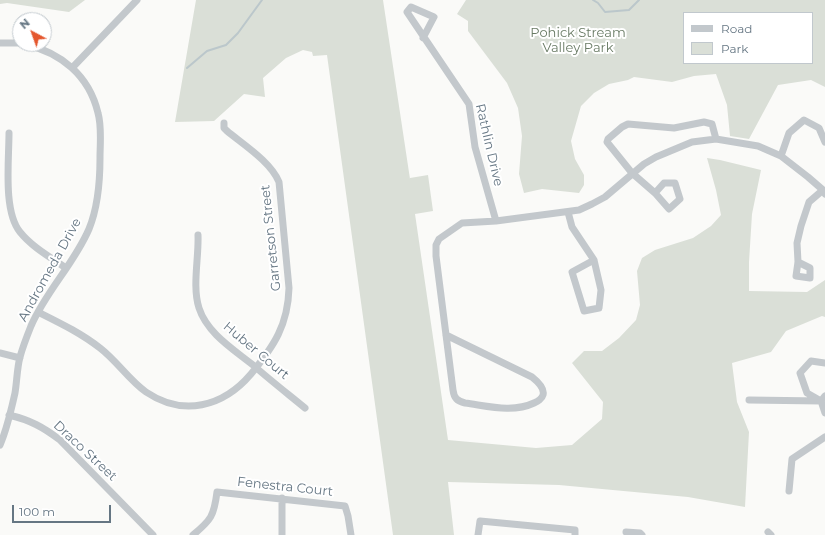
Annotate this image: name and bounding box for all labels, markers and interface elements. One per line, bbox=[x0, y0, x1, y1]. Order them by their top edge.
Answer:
north arrow bbox=[12, 12, 52, 52]
legend bbox=[683, 12, 813, 64]
text: N bbox=[17, 16, 33, 32]
text: Road bbox=[721, 21, 752, 36]
park label: Pohick Stream Valley Park bbox=[530, 25, 626, 56]
text: Park bbox=[721, 41, 748, 56]
street label: Rathlin Drive bbox=[472, 102, 506, 188]
street label: Garretson Street bbox=[258, 184, 284, 292]
street label: Andromeda Drive bbox=[15, 216, 85, 324]
street label: Huber Court bbox=[220, 319, 292, 383]
street label: Draco Street bbox=[50, 418, 120, 484]
street label: Fenestra Court bbox=[236, 474, 334, 500]
scale bar bbox=[14, 497, 113, 523]
text: 100 m bbox=[19, 504, 55, 519]

